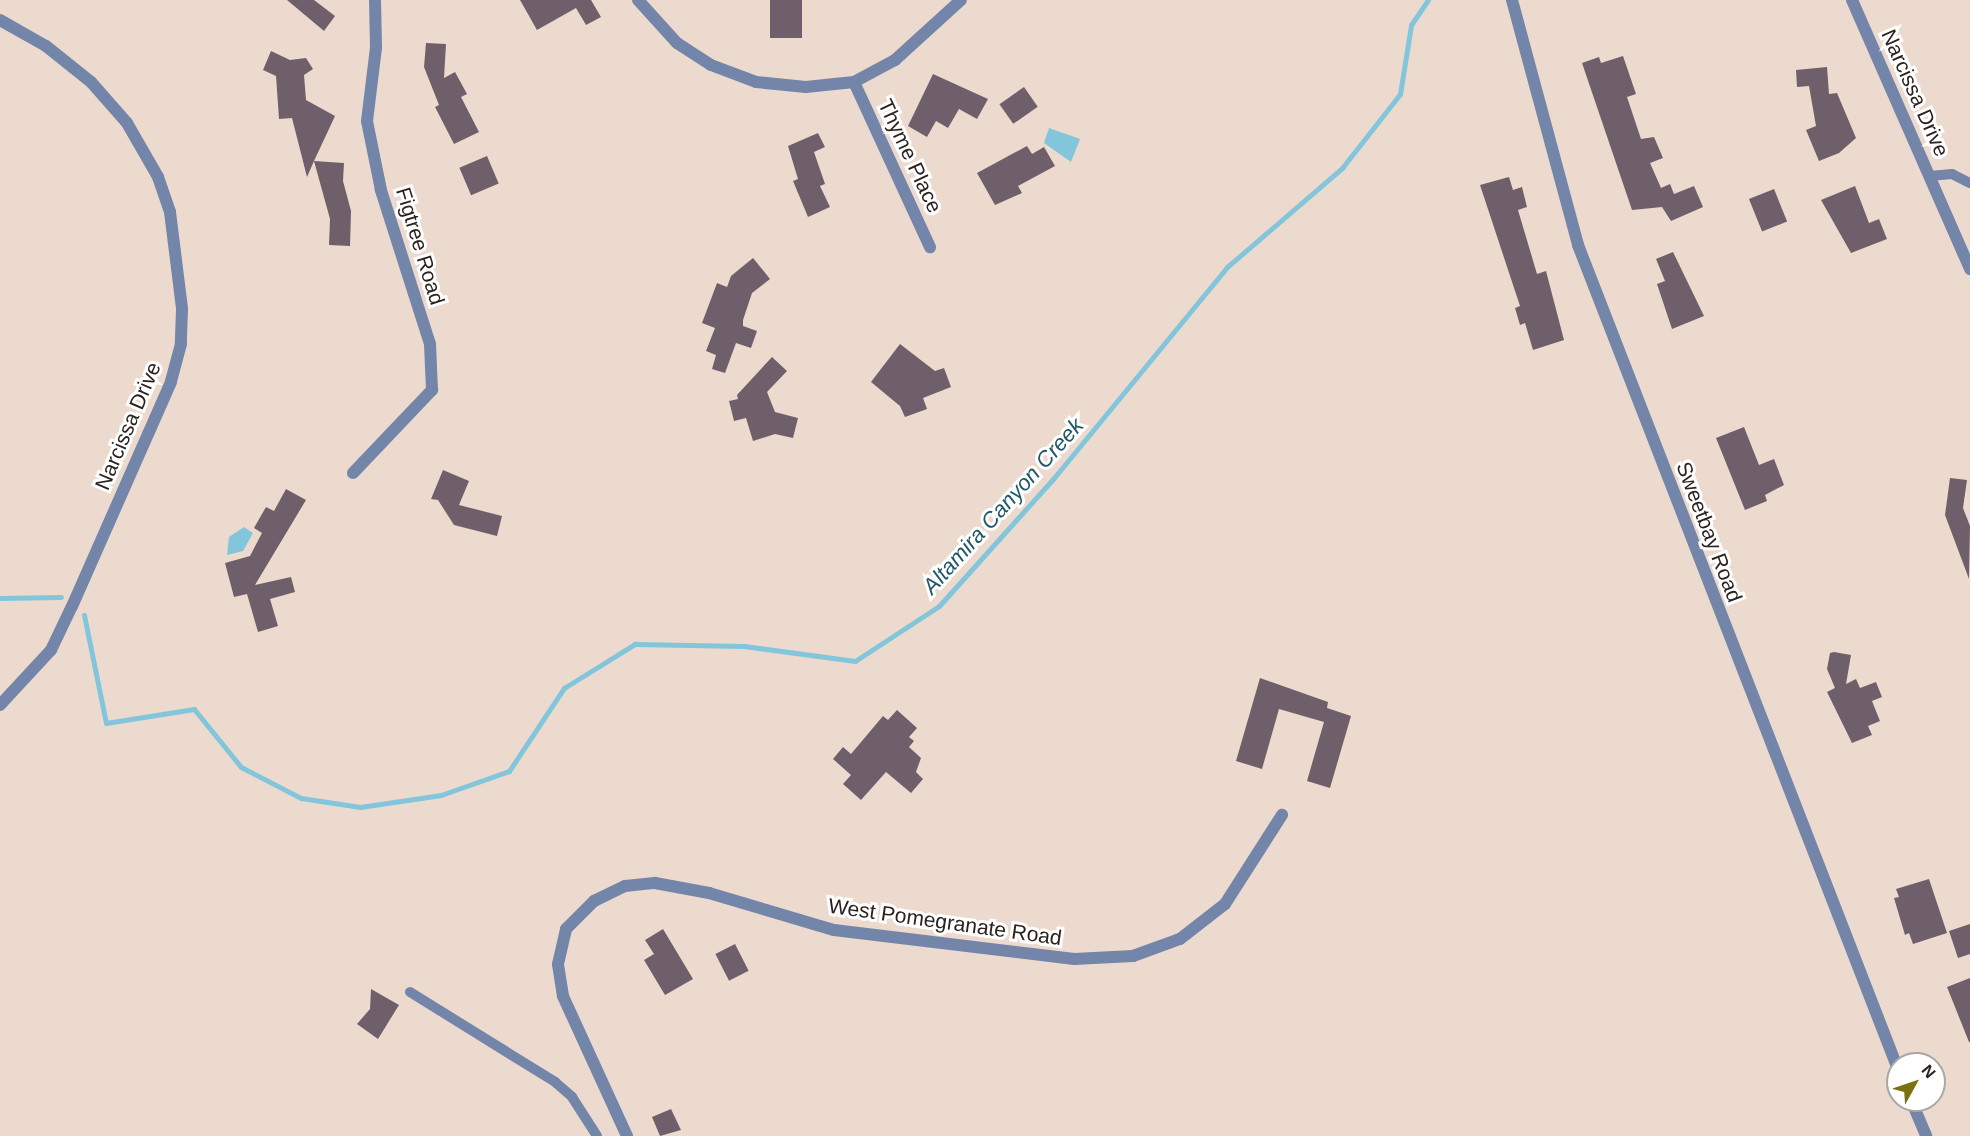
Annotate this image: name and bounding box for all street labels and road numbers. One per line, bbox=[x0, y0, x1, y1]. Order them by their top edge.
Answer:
street label: Narcissa Drive bbox=[1876, 26, 1954, 160]
street label: Thyme Place bbox=[873, 95, 947, 217]
street label: Figtree Road bbox=[390, 184, 450, 308]
street label: Narcissa Drive bbox=[90, 358, 166, 494]
street label: Sweetbay Road bbox=[1671, 458, 1747, 606]
street label: West Pomegranate Road bbox=[827, 893, 1063, 951]

